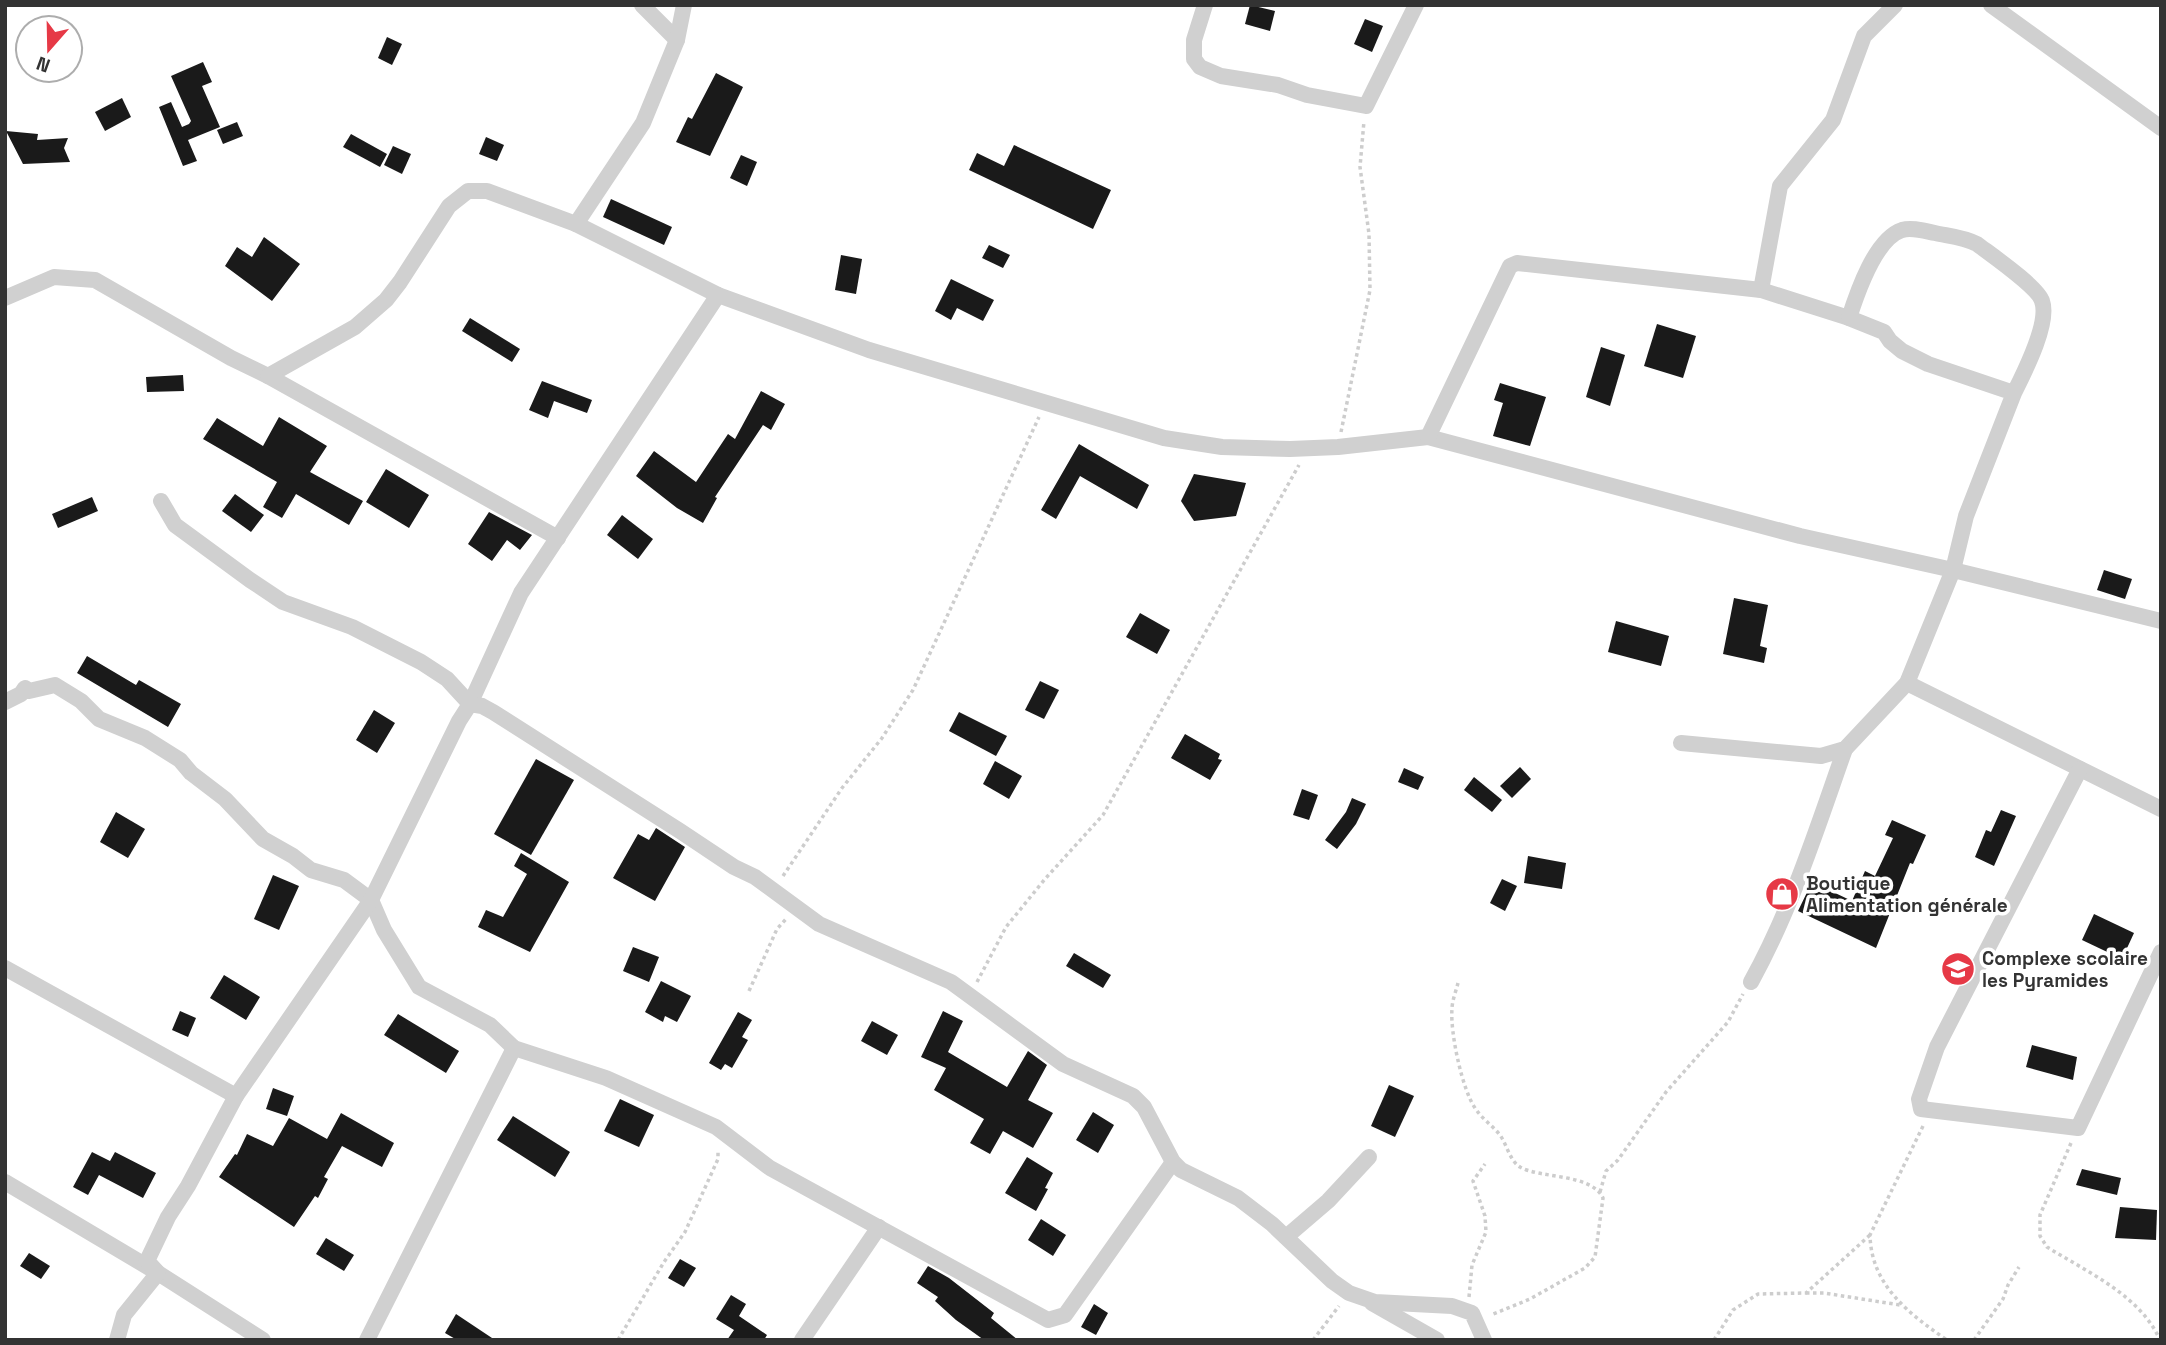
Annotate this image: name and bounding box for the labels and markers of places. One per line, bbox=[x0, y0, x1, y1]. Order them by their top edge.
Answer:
place label: Boutique Alimentation générale bbox=[1806, 871, 2008, 918]
shop icon: Boutique Alimentation générale bbox=[1763, 875, 1801, 913]
place label: Complexe scolaire les Pyramides bbox=[1982, 946, 2148, 993]
school or university icon: Complexe scolaire les Pyramides bbox=[1939, 950, 1977, 988]

